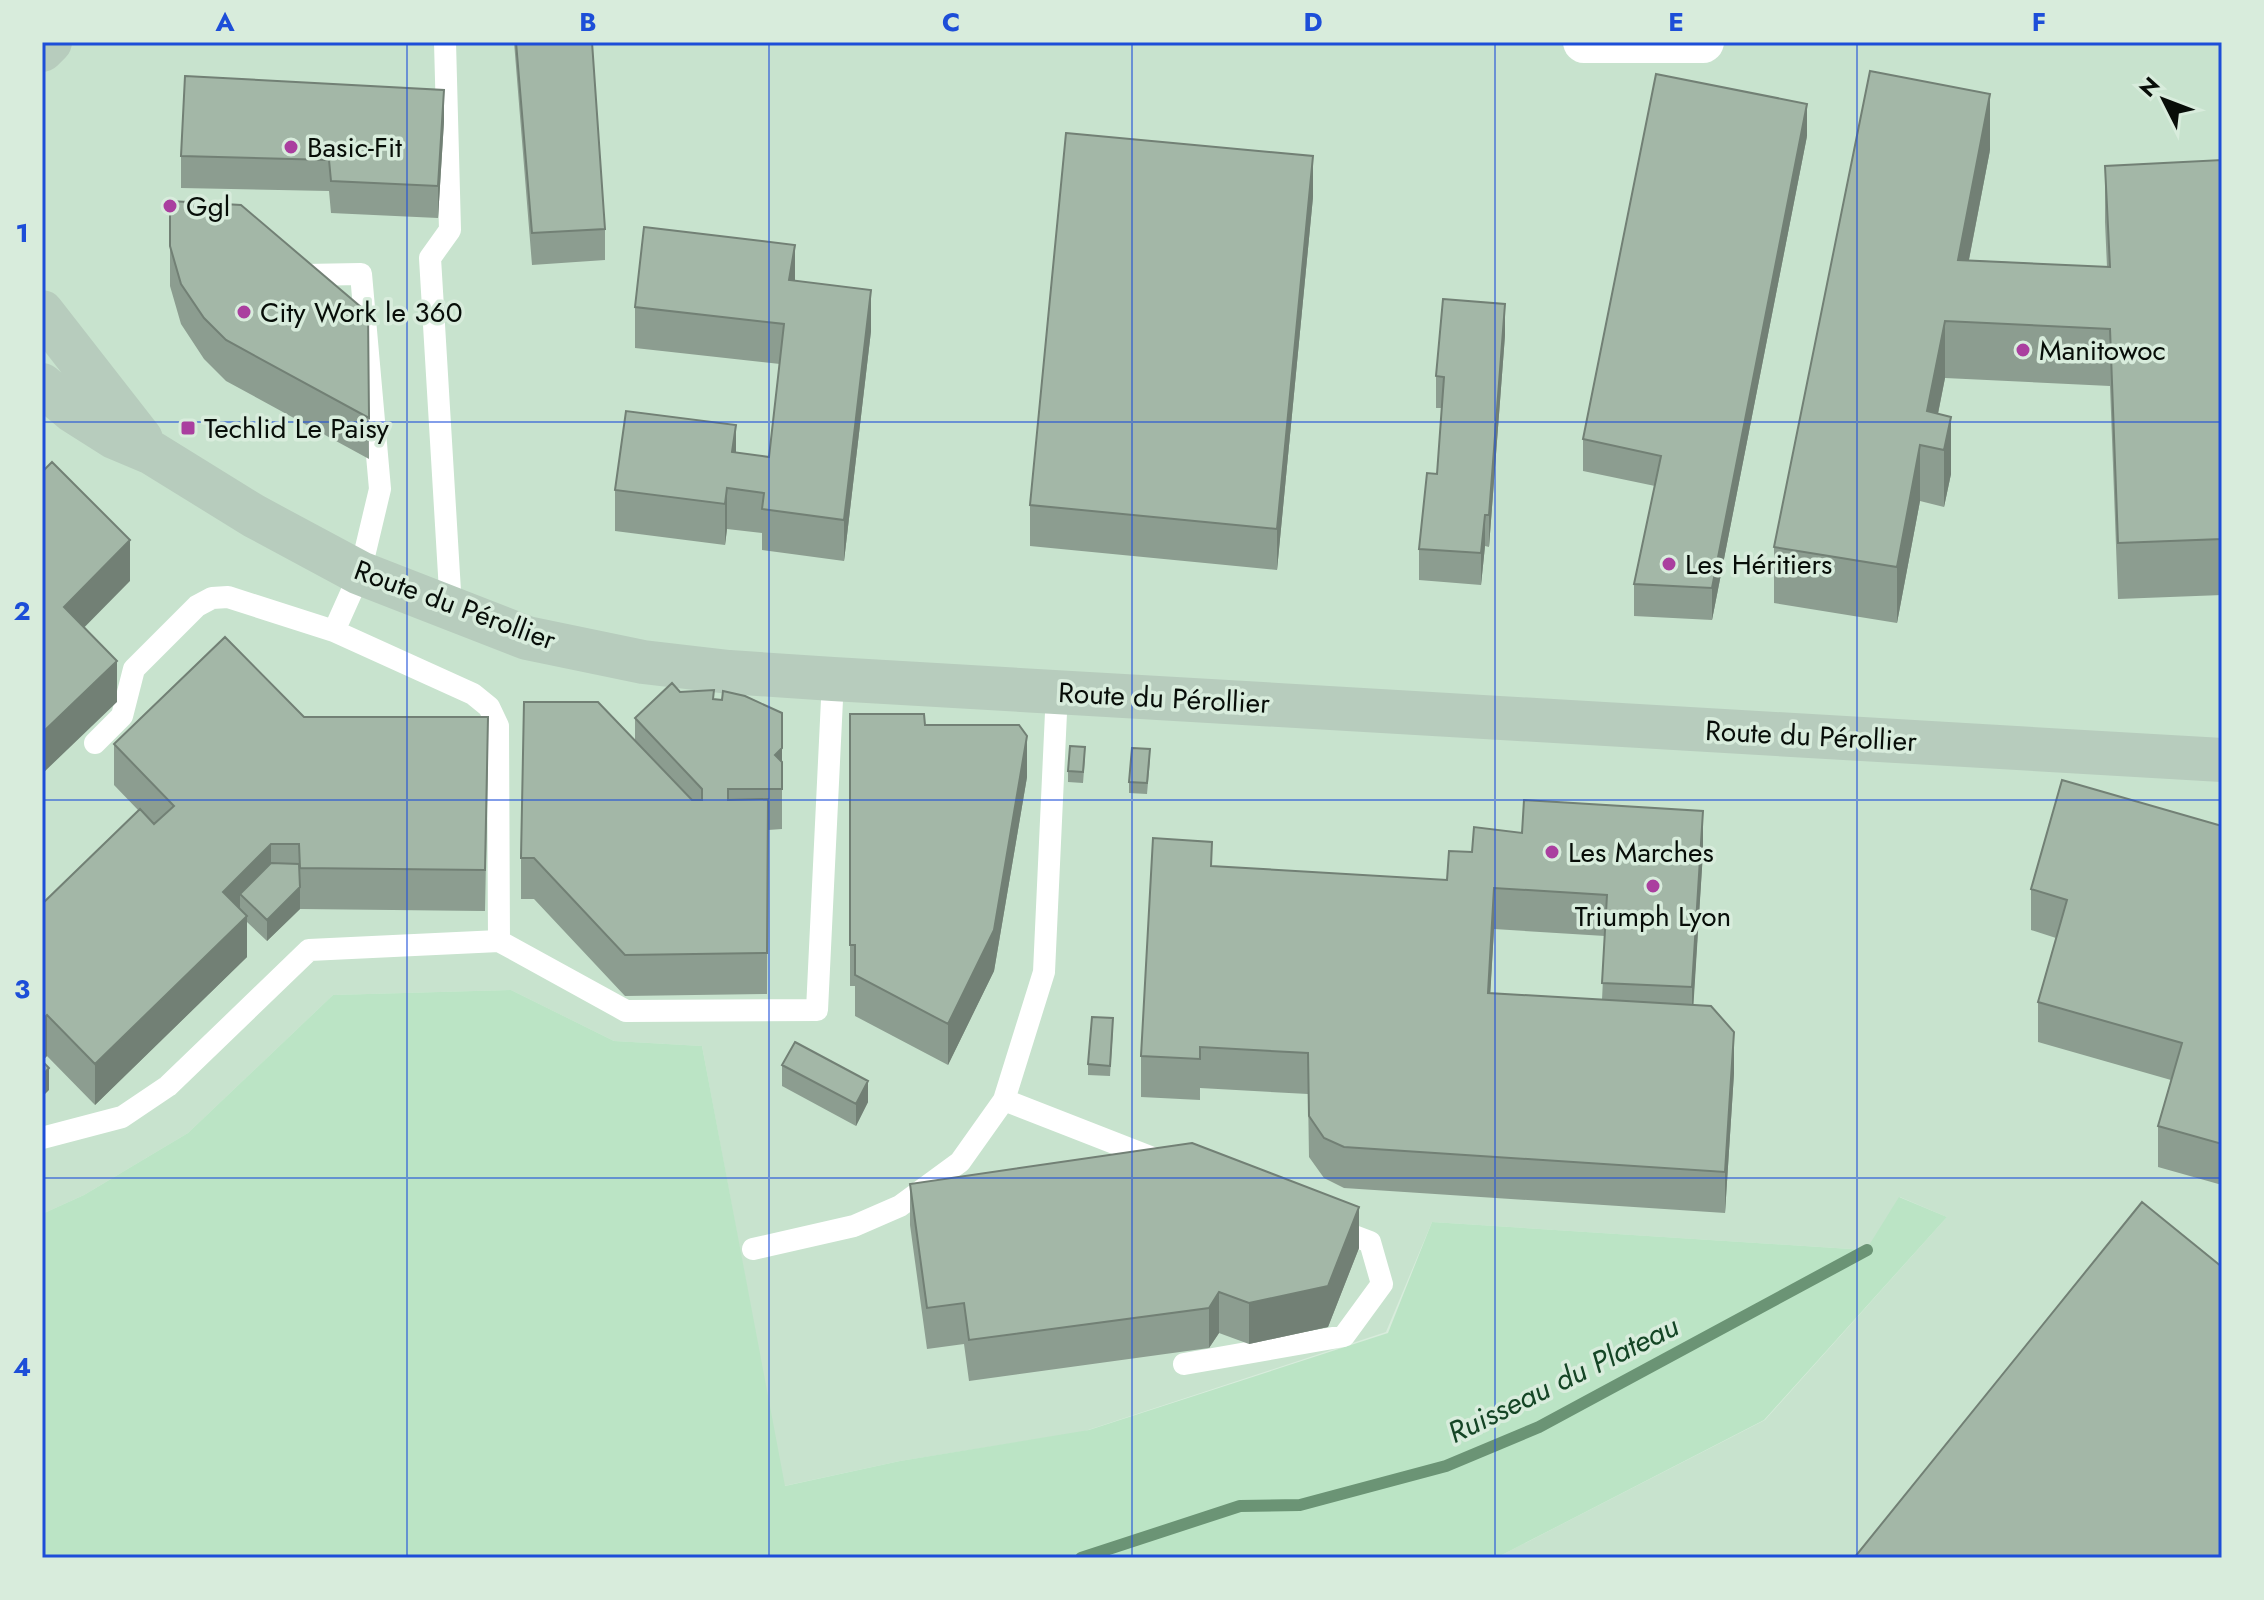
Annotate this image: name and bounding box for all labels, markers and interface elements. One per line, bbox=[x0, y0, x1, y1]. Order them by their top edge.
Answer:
text: A bbox=[214, 3, 235, 41]
text: B bbox=[579, 3, 597, 41]
text: C bbox=[942, 3, 960, 41]
text: D bbox=[1303, 3, 1323, 41]
text: E bbox=[1668, 3, 1684, 41]
text: F bbox=[2032, 3, 2046, 41]
north arrow bbox=[2124, 60, 2204, 140]
text: N bbox=[2131, 69, 2167, 104]
place label: Basic-Fit bbox=[307, 127, 402, 168]
marker: Basic-Fit bbox=[282, 138, 300, 156]
place label: Ggl bbox=[186, 186, 230, 227]
marker: Ggl bbox=[161, 197, 179, 215]
text: 1 bbox=[15, 214, 29, 252]
place label: City Work le 360 bbox=[260, 292, 462, 333]
marker: City Work le 360 bbox=[235, 303, 253, 321]
place label: Manitowoc bbox=[2039, 330, 2166, 371]
marker: Manitowoc bbox=[2014, 341, 2032, 359]
place label: Techlid Le Paisy bbox=[204, 408, 390, 449]
marker: Techlid Le Paisy bbox=[179, 419, 197, 437]
place label: Les Héritiers bbox=[1685, 544, 1832, 585]
street label: Route du Pérollier bbox=[348, 550, 562, 661]
marker: Les Héritiers bbox=[1660, 555, 1678, 573]
text: 2 bbox=[13, 592, 31, 630]
street label: Route du Pérollier bbox=[1057, 672, 1271, 724]
street label: Route du Pérollier bbox=[1704, 710, 1918, 762]
place label: Les Marches bbox=[1568, 832, 1714, 873]
marker: Les Marches bbox=[1543, 843, 1561, 861]
marker: Triumph Lyon bbox=[1644, 877, 1662, 895]
place label: Triumph Lyon bbox=[1575, 896, 1731, 937]
text: 3 bbox=[14, 970, 30, 1008]
water label: Ruisseau du Plateau bbox=[1440, 1304, 1686, 1454]
text: 4 bbox=[13, 1348, 31, 1386]

